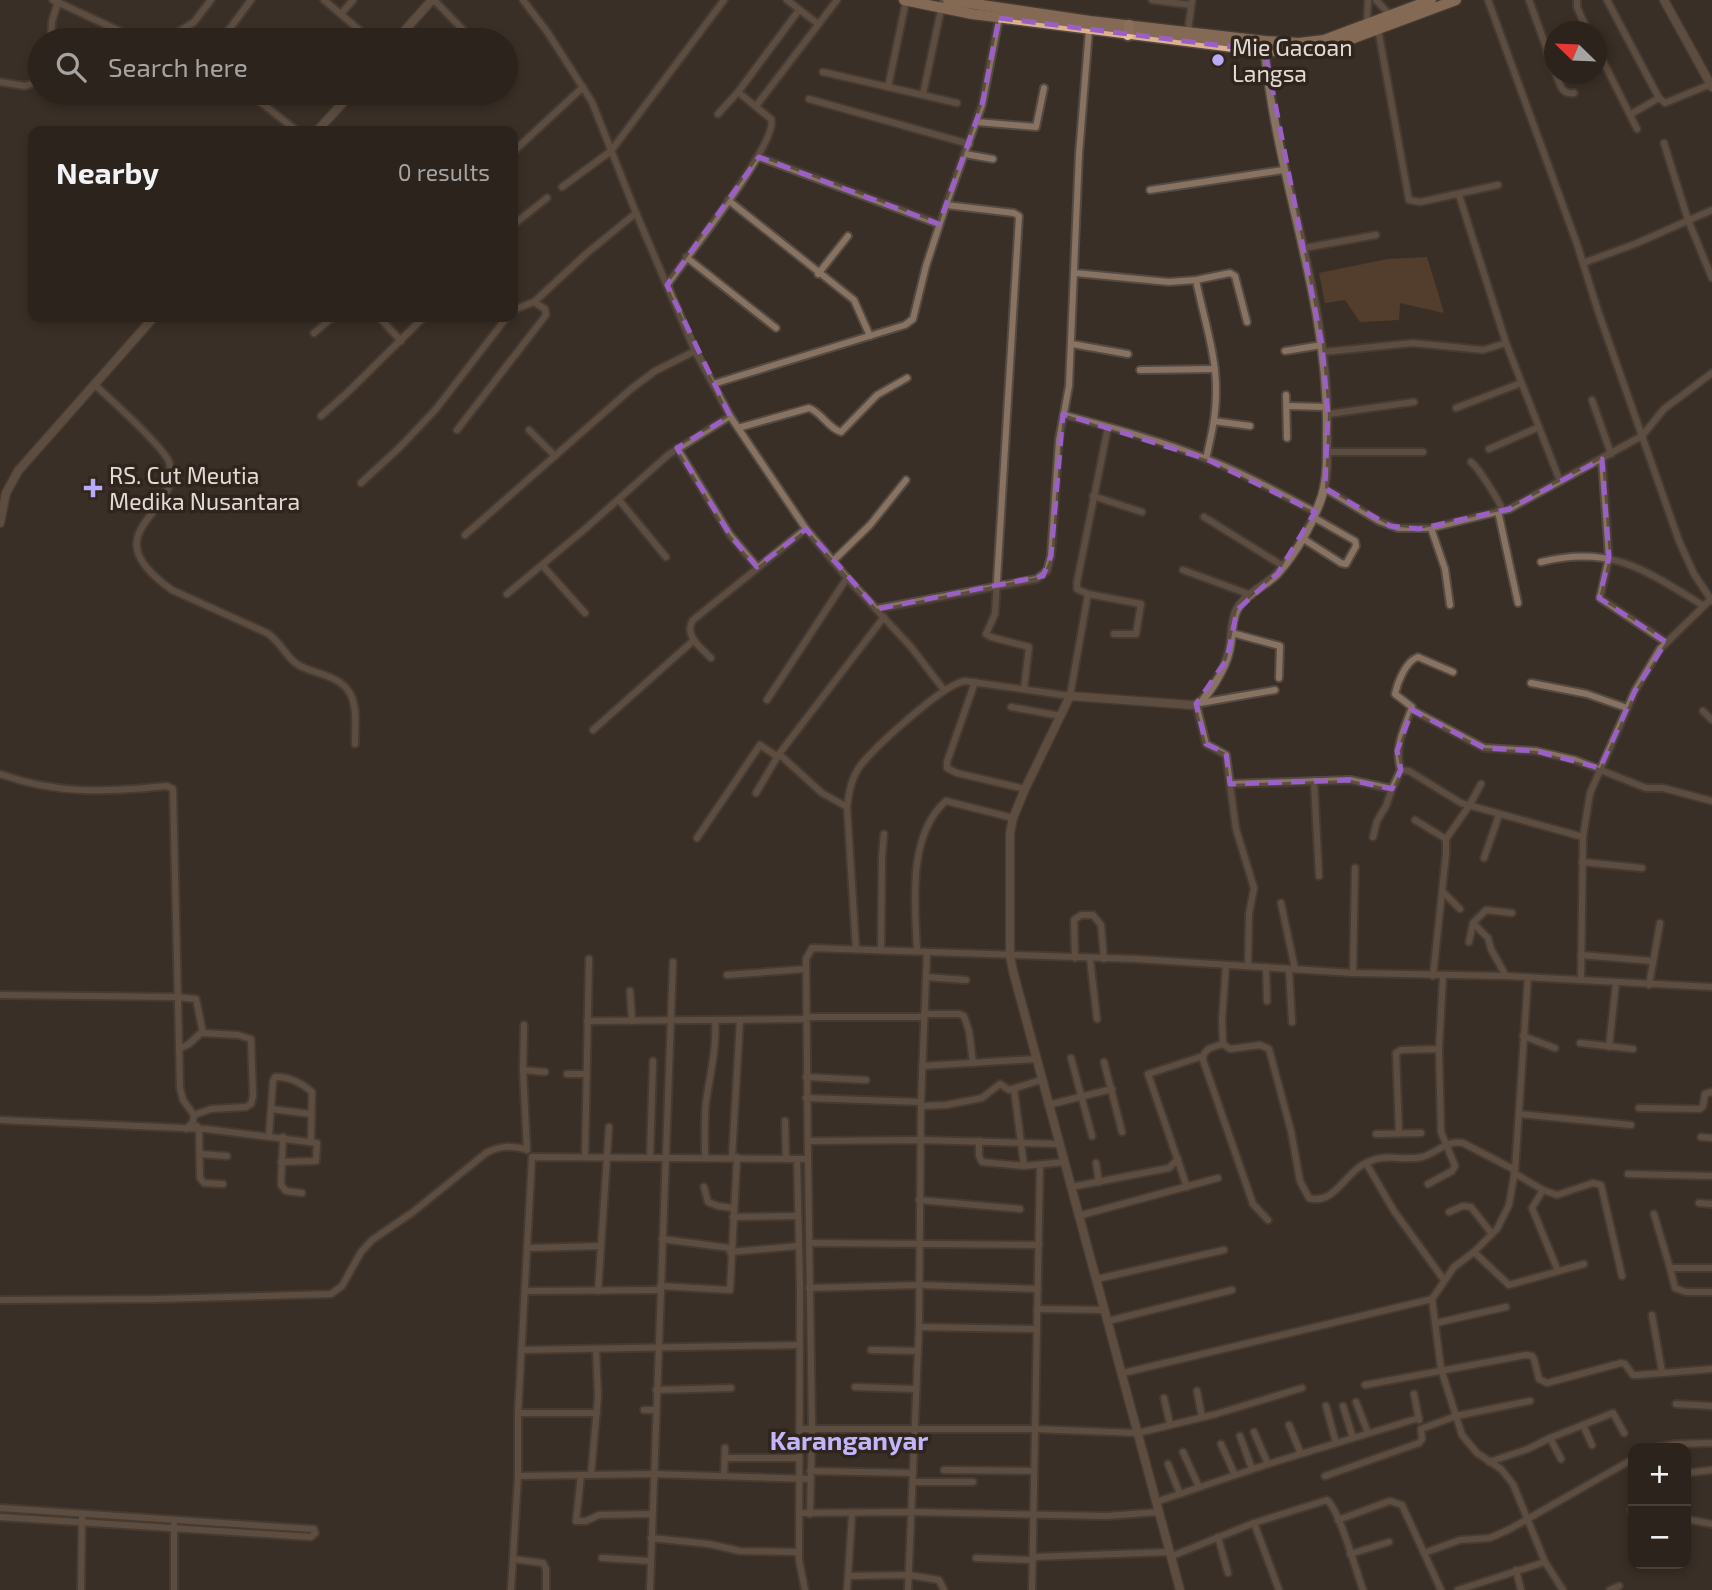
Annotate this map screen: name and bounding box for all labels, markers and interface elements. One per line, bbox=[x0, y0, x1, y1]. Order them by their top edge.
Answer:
north arrow bbox=[1544, 21, 1607, 84]
search box bbox=[28, 28, 518, 105]
place label: Mie Gacoan Langsa bbox=[1232, 33, 1353, 87]
icon: search bbox=[52, 48, 90, 86]
text: Search here bbox=[108, 51, 248, 82]
marker: Mie Gacoan Langsa bbox=[1210, 52, 1226, 68]
text: Nearby bbox=[56, 154, 159, 190]
text: 0 results bbox=[398, 158, 490, 186]
place label: RS. Cut Meutia Medika Nusantara bbox=[109, 461, 300, 515]
marker: RS. Cut Meutia Medika Nusantara bbox=[83, 478, 103, 498]
district label: Karanganyar bbox=[770, 1424, 928, 1456]
map controls bbox=[1628, 1443, 1691, 1569]
button: + bbox=[1628, 1443, 1691, 1506]
button: − bbox=[1628, 1506, 1691, 1569]

